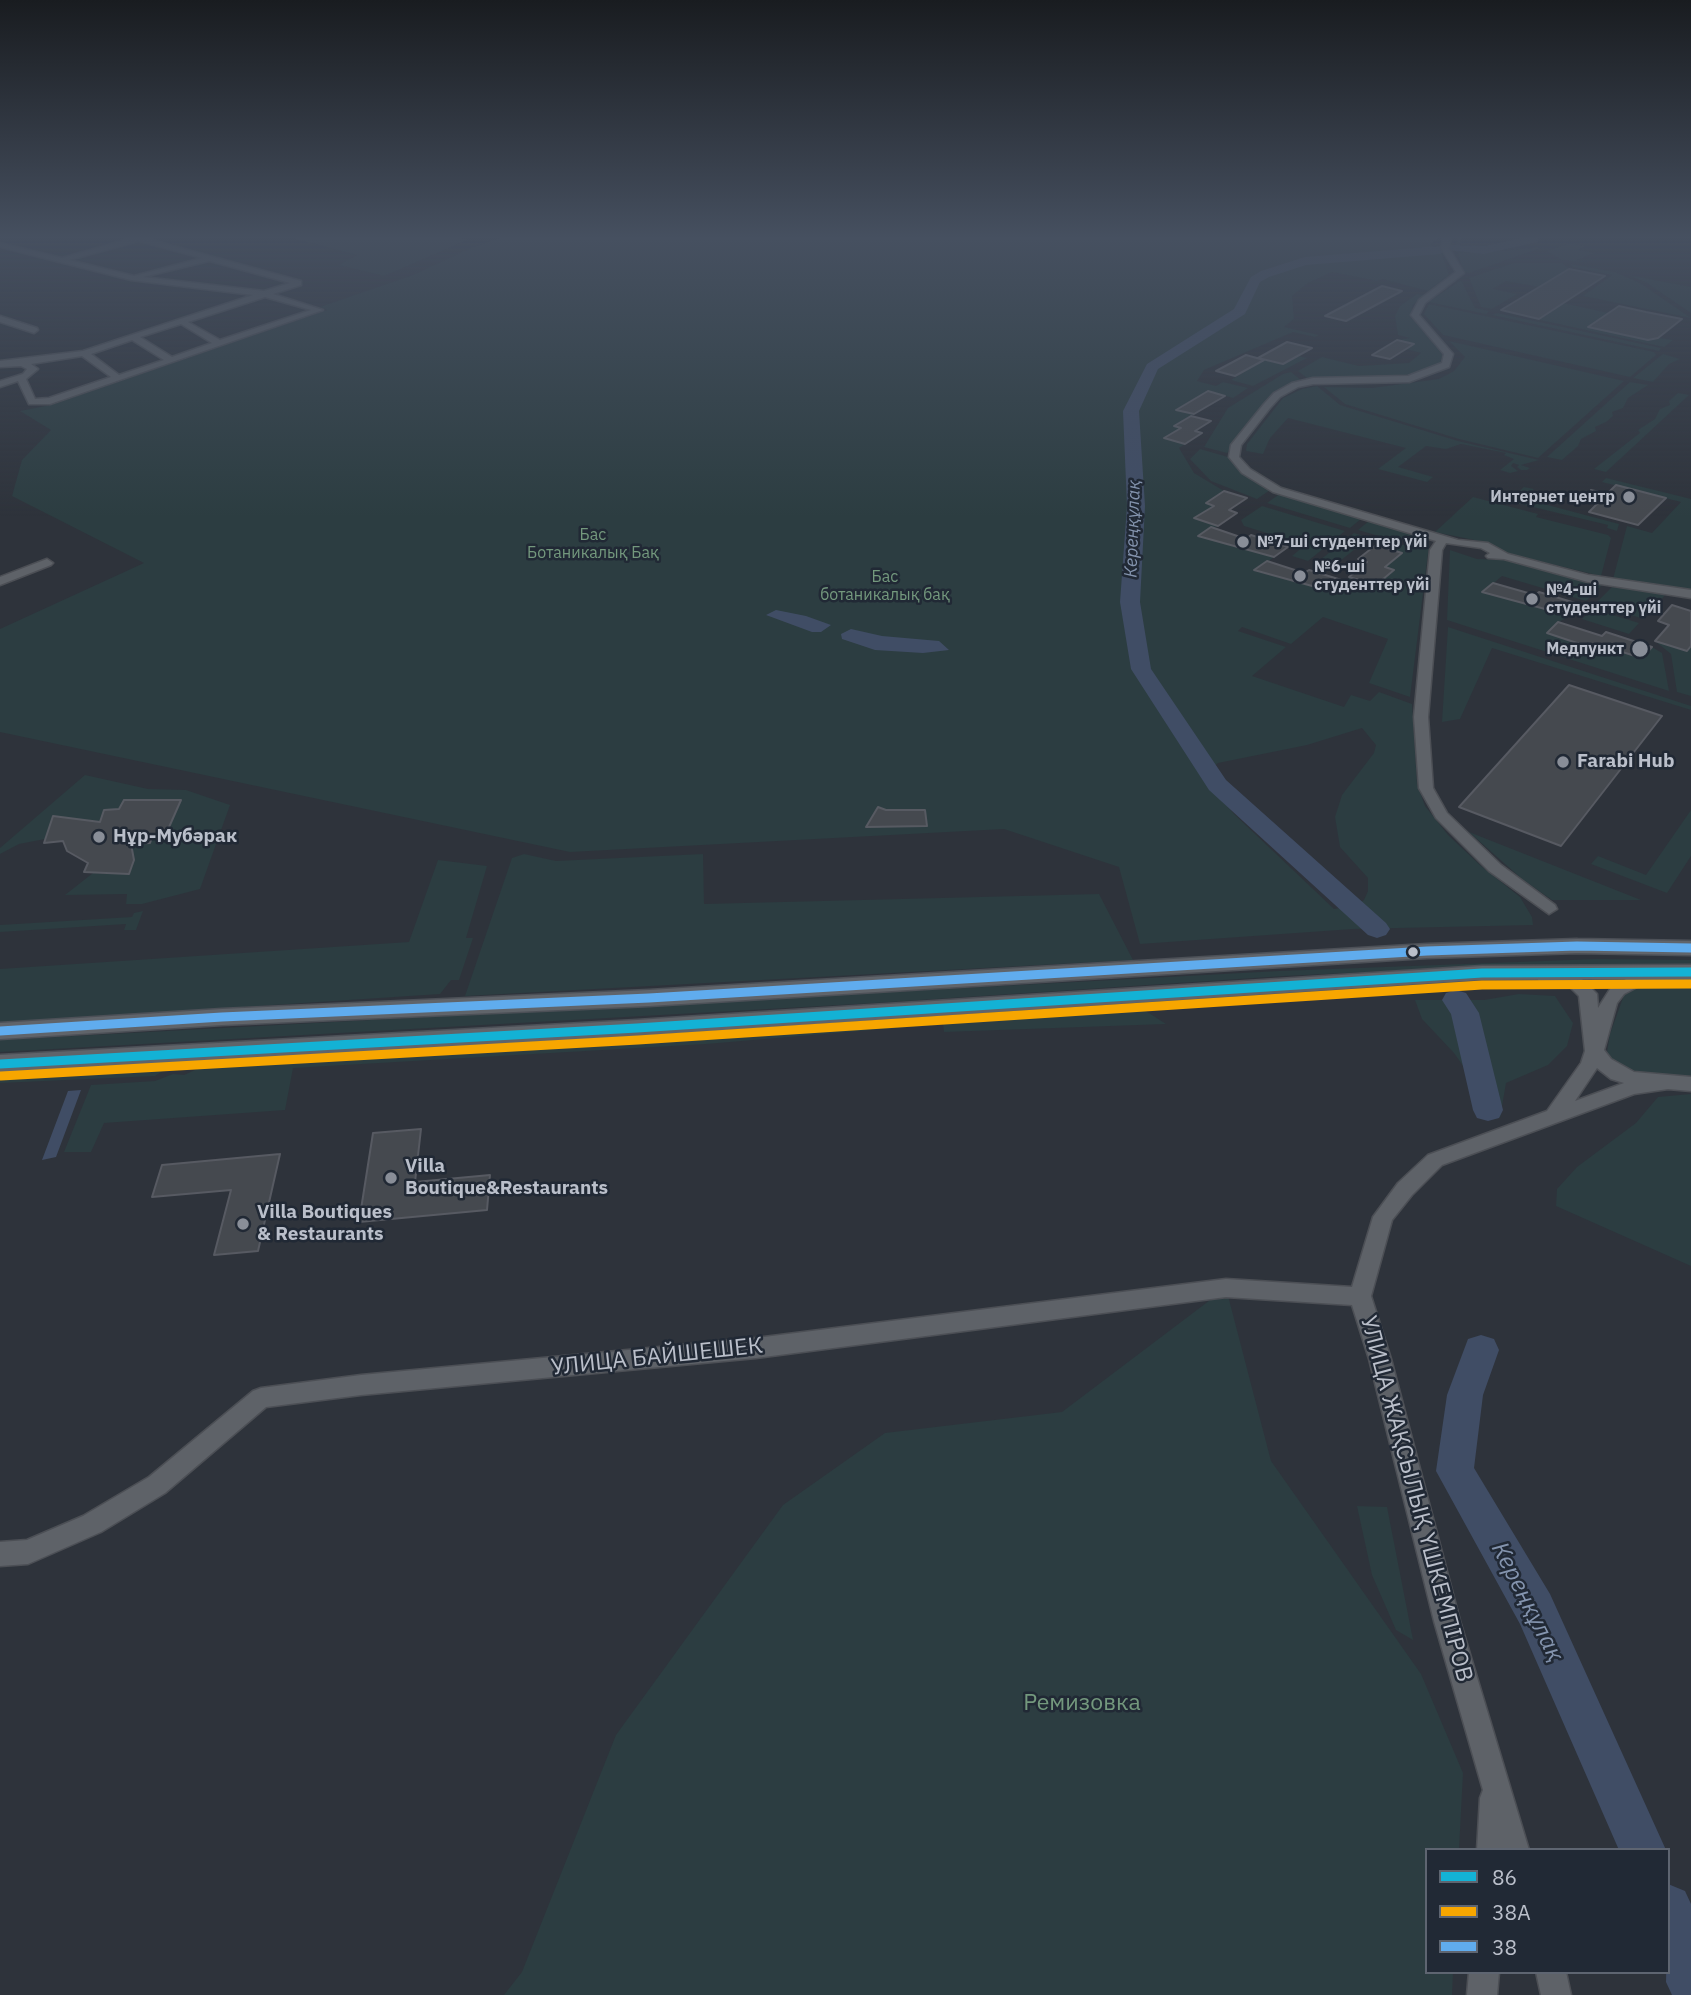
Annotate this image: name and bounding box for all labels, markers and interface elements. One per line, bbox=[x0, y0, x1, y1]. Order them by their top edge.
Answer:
water label: Кереңқұлақ bbox=[1121, 480, 1145, 578]
place label: Интернет центр bbox=[1490, 487, 1615, 507]
marker: Интернет центр bbox=[1621, 489, 1637, 505]
park label: Бас Ботаникалық Бақ bbox=[527, 525, 659, 563]
place label: №7-ші студенттер үйі bbox=[1257, 532, 1427, 552]
marker: №7-ші студенттер үйі bbox=[1235, 534, 1251, 550]
place label: №6-ші студенттер үйі bbox=[1314, 557, 1429, 595]
park label: Бас ботаникалық бақ bbox=[820, 567, 950, 605]
marker: №6-ші студенттер үйі bbox=[1292, 568, 1308, 584]
place label: №4-ші студенттер үйі bbox=[1546, 580, 1661, 618]
marker: №4-ші студенттер үйі bbox=[1524, 591, 1540, 607]
place label: Медпункт bbox=[1546, 639, 1624, 659]
marker: Медпункт bbox=[1630, 639, 1650, 659]
place label: Farabi Hub bbox=[1577, 751, 1674, 773]
marker: Farabi Hub bbox=[1555, 754, 1571, 770]
place label: Нұр-Мубәрак bbox=[113, 826, 237, 848]
marker: Нұр-Мубәрак bbox=[91, 829, 107, 845]
unlabelled marker bbox=[1406, 945, 1420, 959]
place label: Villa Boutique&Restaurants bbox=[405, 1156, 608, 1200]
marker: Villa Boutique&Restaurants bbox=[383, 1170, 399, 1186]
place label: Villa Boutiques & Restaurants bbox=[257, 1202, 392, 1246]
marker: Villa Boutiques & Restaurants bbox=[235, 1216, 251, 1232]
street label: УЛИЦА ЖАҚСЫЛЫҚ ҮШКЕМПІРОВ bbox=[1354, 1313, 1478, 1685]
street label: УЛИЦА БАЙШЕШЕК bbox=[550, 1332, 764, 1382]
water label: Кереңқұлақ bbox=[1485, 1537, 1569, 1667]
park label: Ремизовка bbox=[1023, 1689, 1141, 1717]
legend bbox=[1425, 1848, 1670, 1974]
text: 86 bbox=[1492, 1863, 1517, 1891]
text: 38А bbox=[1492, 1898, 1531, 1926]
text: 38 bbox=[1492, 1933, 1517, 1961]

